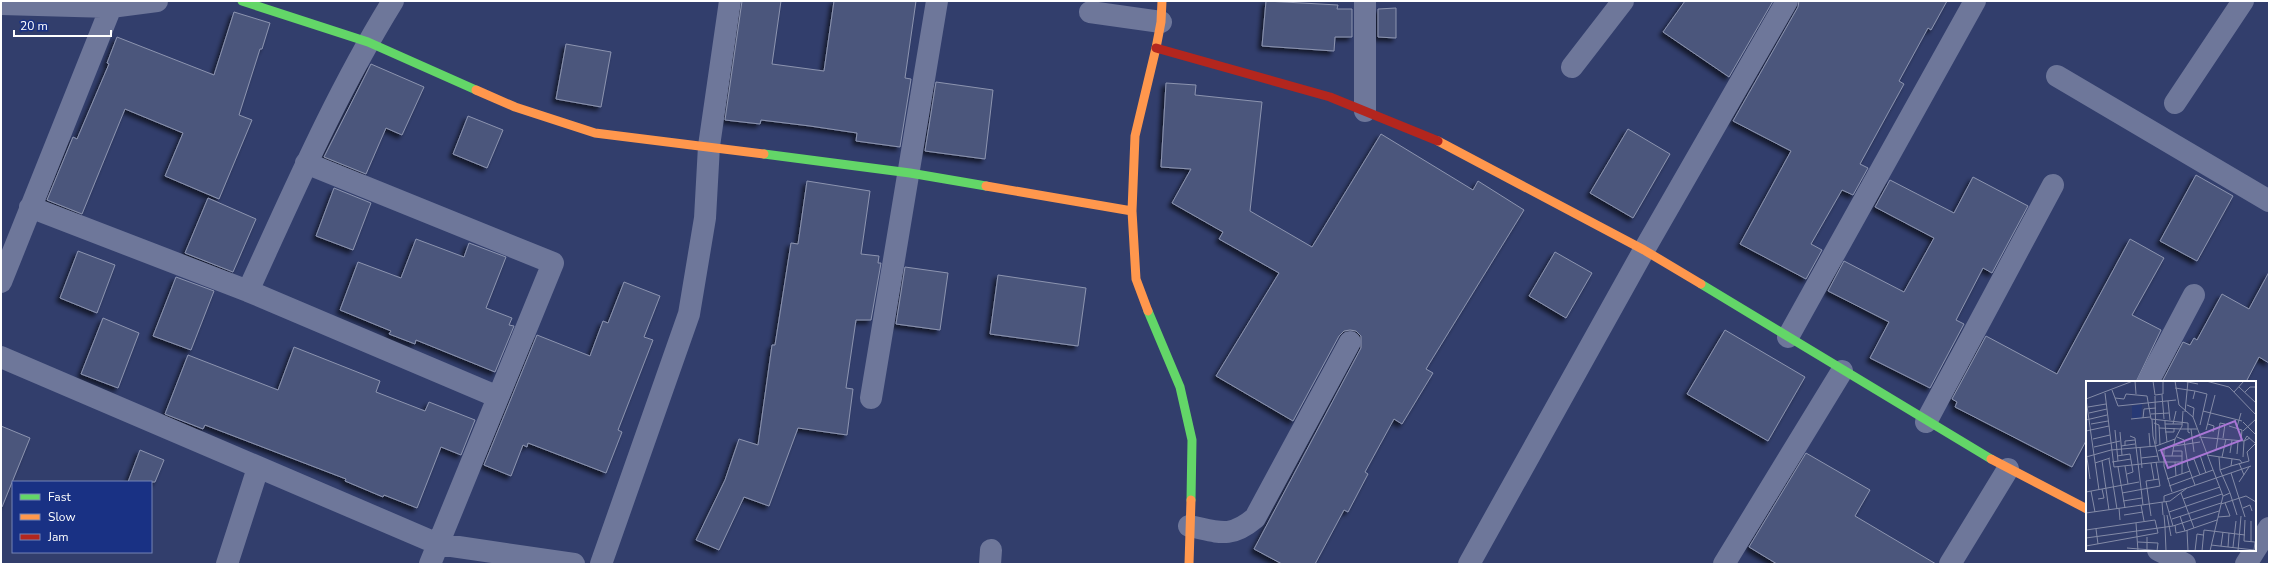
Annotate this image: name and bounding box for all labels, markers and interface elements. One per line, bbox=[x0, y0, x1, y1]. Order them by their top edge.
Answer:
scale bar bbox=[14, 12, 111, 38]
text: 20 m bbox=[20, 18, 48, 34]
inset map bbox=[2086, 381, 2256, 551]
legend bbox=[12, 481, 152, 553]
text: Fast bbox=[48, 489, 71, 505]
text: Slow bbox=[48, 509, 76, 525]
text: Jam bbox=[47, 529, 69, 545]

